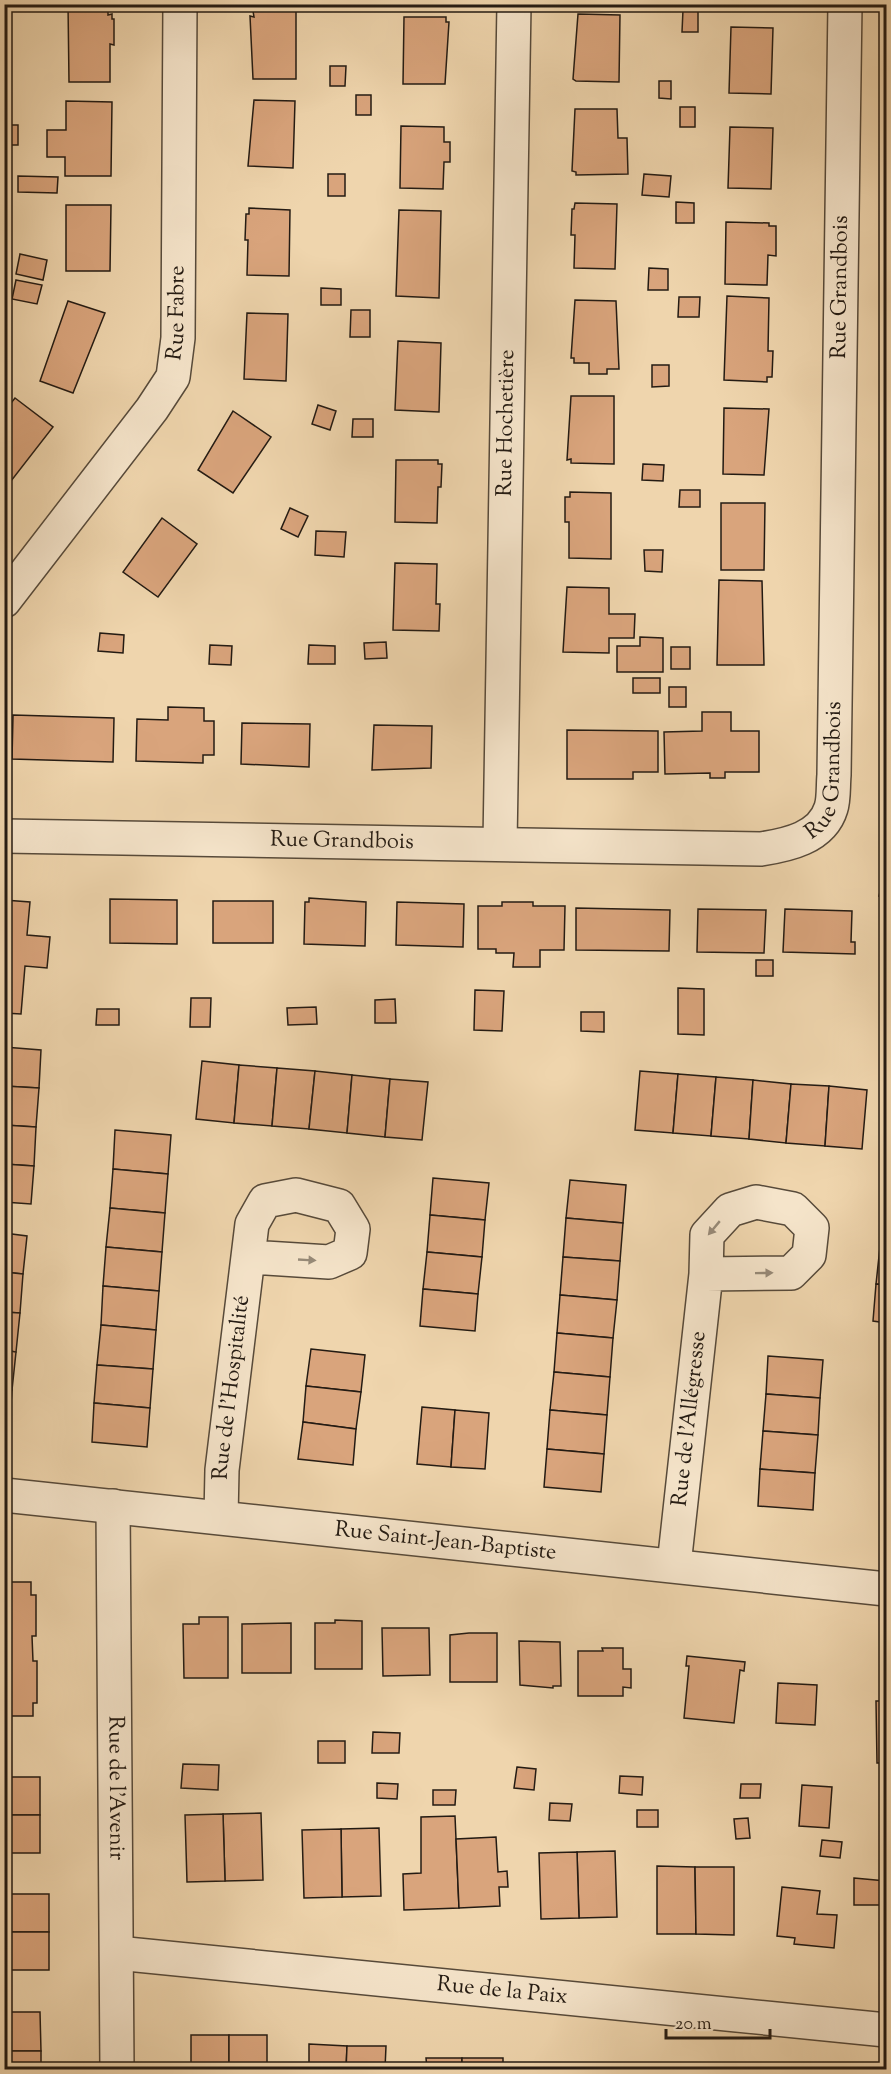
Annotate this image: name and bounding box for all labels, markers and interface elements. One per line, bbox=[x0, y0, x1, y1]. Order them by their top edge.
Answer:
street label: Rue Grandbois bbox=[824, 215, 858, 359]
street label: Rue Fabre bbox=[159, 265, 195, 362]
street label: Rue Hochetière bbox=[490, 349, 524, 497]
street label: Rue Grandbois bbox=[799, 701, 851, 849]
street label: Rue Grandbois bbox=[270, 825, 414, 859]
one-way arrow bbox=[707, 1220, 720, 1236]
one-way arrow bbox=[298, 1256, 317, 1265]
one-way arrow bbox=[755, 1269, 774, 1278]
street label: Rue de l'Hospitalité bbox=[206, 1293, 259, 1480]
street label: Rue de l'Allégresse bbox=[665, 1330, 716, 1508]
street label: Rue Saint-Jean-Baptiste bbox=[333, 1514, 558, 1570]
street label: Rue de l'Avenir bbox=[98, 1716, 132, 1860]
street label: Rue de la Paix bbox=[435, 1969, 569, 2014]
scale bar bbox=[666, 2002, 770, 2040]
text: 20 m bbox=[675, 2012, 712, 2038]

